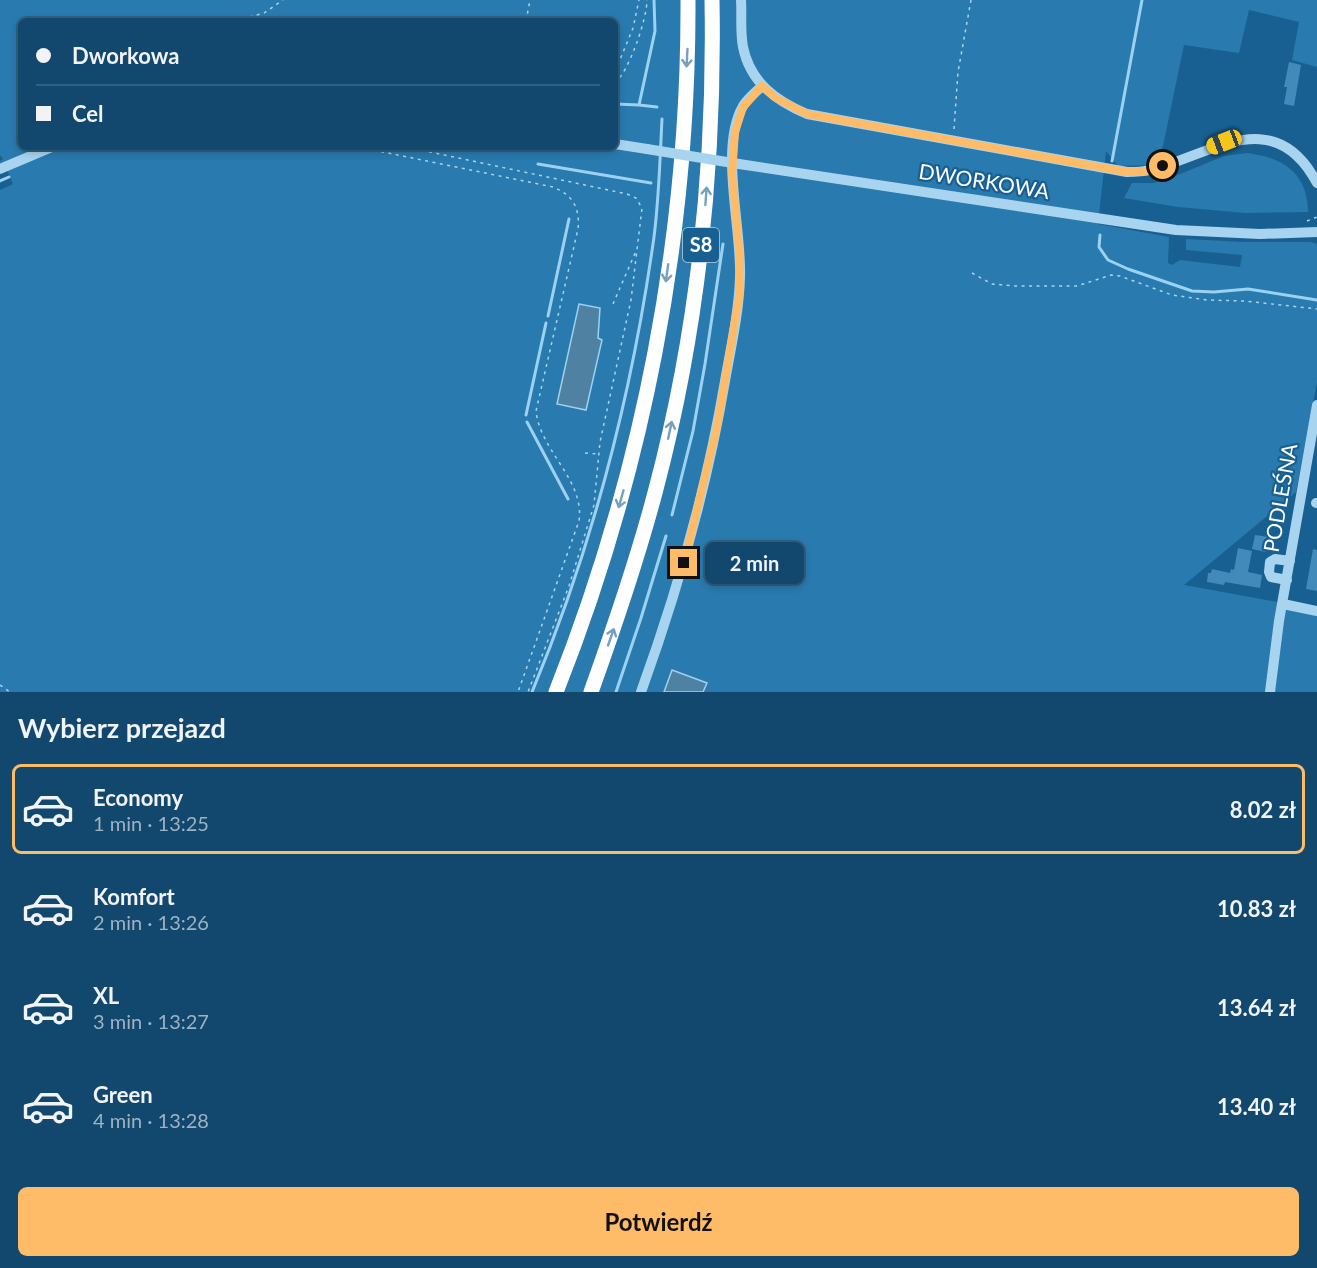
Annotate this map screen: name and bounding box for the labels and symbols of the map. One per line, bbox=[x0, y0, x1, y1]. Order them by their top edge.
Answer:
one-way arrow bbox=[681, 48, 692, 68]
car bbox=[1204, 127, 1244, 157]
route start bbox=[1149, 152, 1176, 179]
street label: DWORKOWA bbox=[917, 158, 1052, 203]
one-way arrow bbox=[700, 187, 711, 207]
road number: S8 bbox=[683, 228, 719, 262]
one-way arrow bbox=[662, 263, 673, 283]
one-way arrow bbox=[665, 421, 676, 440]
street label: PODLEŚNA bbox=[1258, 441, 1302, 554]
one-way arrow bbox=[615, 489, 626, 508]
callout: 2 min bbox=[705, 542, 804, 584]
route end bbox=[670, 549, 697, 576]
one-way arrow bbox=[606, 628, 617, 647]

